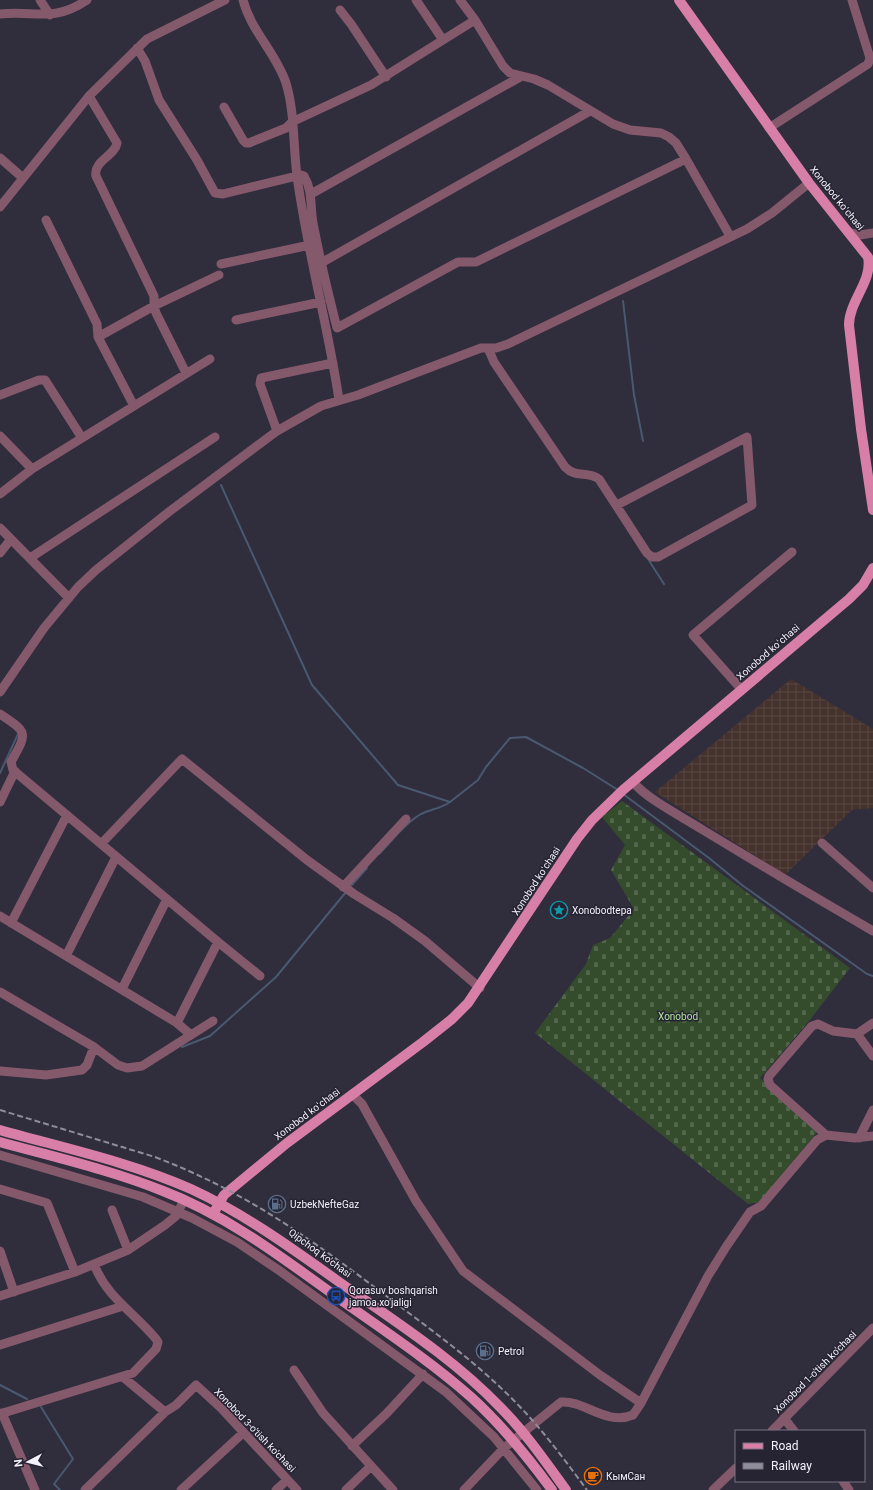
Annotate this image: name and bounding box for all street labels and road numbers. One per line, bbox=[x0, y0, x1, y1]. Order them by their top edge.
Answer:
street label: Xonobod koʻchasi bbox=[808, 164, 866, 232]
street label: Xonobod koʻchasi bbox=[734, 622, 802, 682]
street label: Xonobod koʻchasi bbox=[510, 845, 562, 917]
street label: Xonobod koʻchasi bbox=[272, 1086, 342, 1142]
street label: Qipchoq ko'chasi bbox=[286, 1227, 354, 1279]
street label: Xonobod 1-o'tish ko'chasi bbox=[772, 1329, 858, 1415]
street label: Xonobod 3-o'tish ko'chasi bbox=[212, 1386, 298, 1474]

